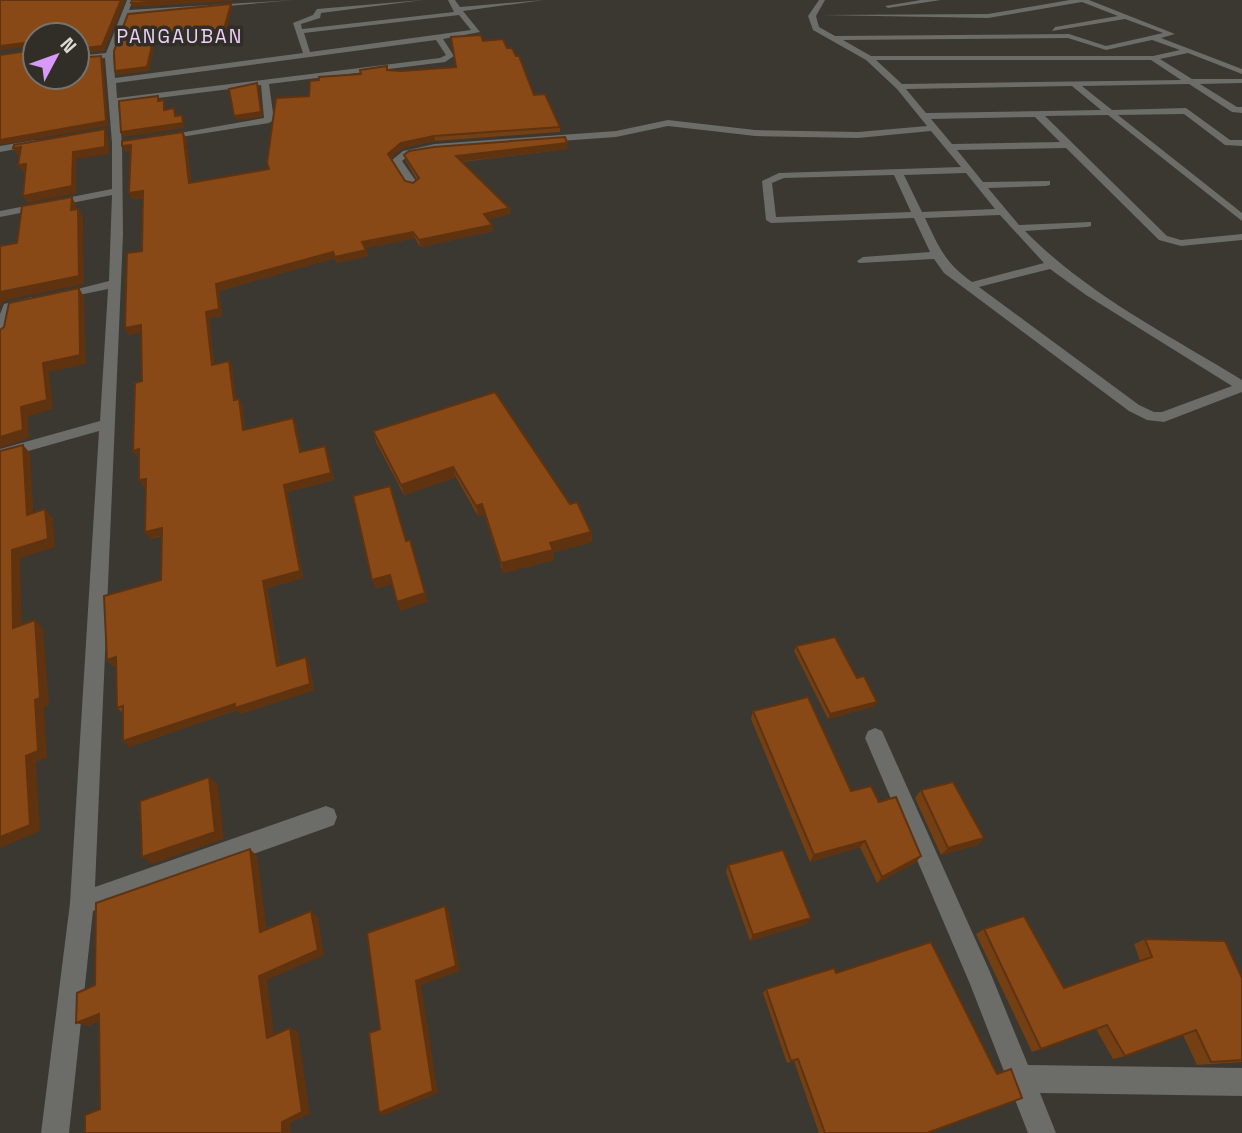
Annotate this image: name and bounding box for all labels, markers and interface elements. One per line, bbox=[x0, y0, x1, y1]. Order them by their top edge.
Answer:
north arrow bbox=[21, 21, 91, 91]
district label: PANGAUBAN bbox=[117, 24, 243, 49]
text: N bbox=[55, 32, 82, 58]

